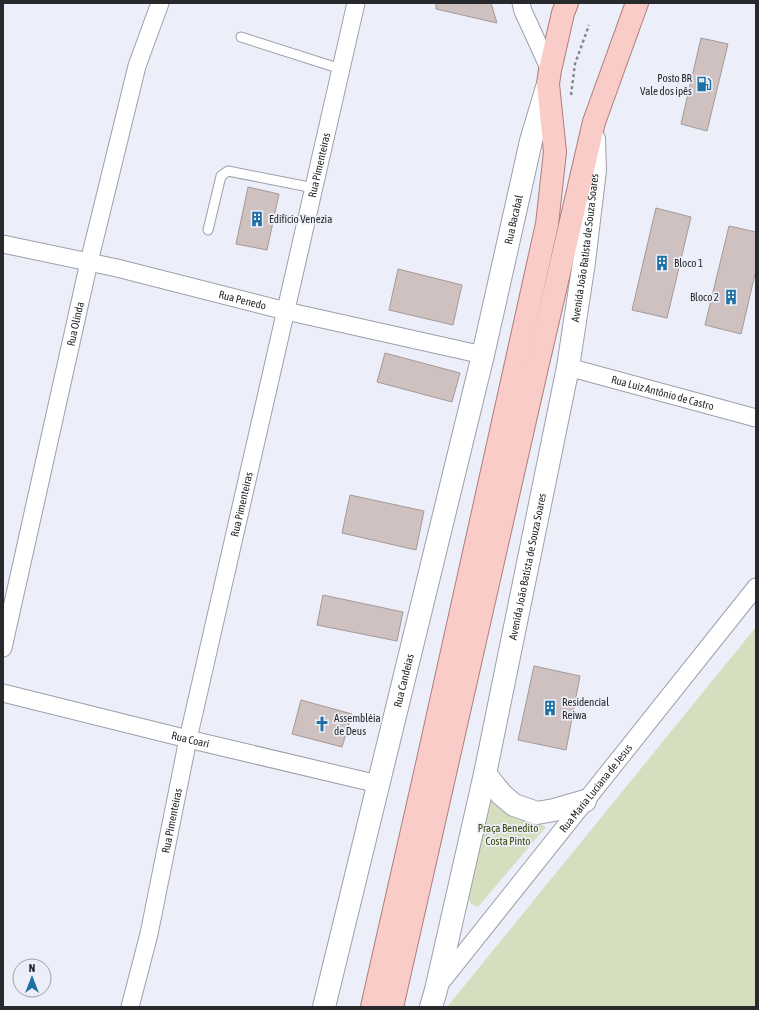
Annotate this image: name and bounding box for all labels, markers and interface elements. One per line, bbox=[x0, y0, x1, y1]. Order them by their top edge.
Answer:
place label: Posto BR Vale dos ipês bbox=[640, 72, 692, 97]
fuel station icon: Posto BR Vale dos ipês bbox=[695, 75, 713, 93]
street label: Rua Pimenteiras bbox=[306, 131, 332, 199]
street label: Avenida João Batista de Souza Soares bbox=[569, 173, 601, 323]
street label: Rua Bacabal bbox=[502, 194, 525, 245]
building icon: Edifício Venezia bbox=[248, 210, 266, 228]
place label: Edifício Venezia bbox=[269, 213, 332, 225]
building icon: Bloco 1 bbox=[653, 254, 671, 272]
place label: Bloco 1 bbox=[674, 257, 703, 269]
street label: Rua Penedo bbox=[218, 288, 267, 312]
building icon: Bloco 2 bbox=[722, 288, 740, 306]
place label: Bloco 2 bbox=[690, 291, 719, 303]
street label: Rua Olinda bbox=[64, 301, 86, 347]
street label: Rua Luiz Antônio de Castro bbox=[610, 373, 715, 412]
street label: Rua Pimenteiras bbox=[228, 471, 255, 538]
street label: Avenida João Batista de Souza Soares bbox=[507, 492, 548, 641]
street label: Rua Candeias bbox=[391, 652, 416, 709]
place label: Residencial Reiwa bbox=[562, 696, 609, 721]
building icon: Residencial Reiwa bbox=[541, 699, 559, 717]
place label: Assembléia de Deus bbox=[334, 712, 381, 737]
church icon: Assembléia de Deus bbox=[313, 715, 331, 733]
street label: Rua Coari bbox=[170, 729, 210, 750]
street label: Rua Maria Luciana de Jesus bbox=[557, 742, 634, 835]
street label: Rua Pimenteiras bbox=[159, 787, 184, 854]
park label: Praça Benedito Costa Pinto bbox=[478, 822, 538, 847]
north arrow bbox=[12, 958, 52, 998]
text: N bbox=[29, 962, 35, 974]

